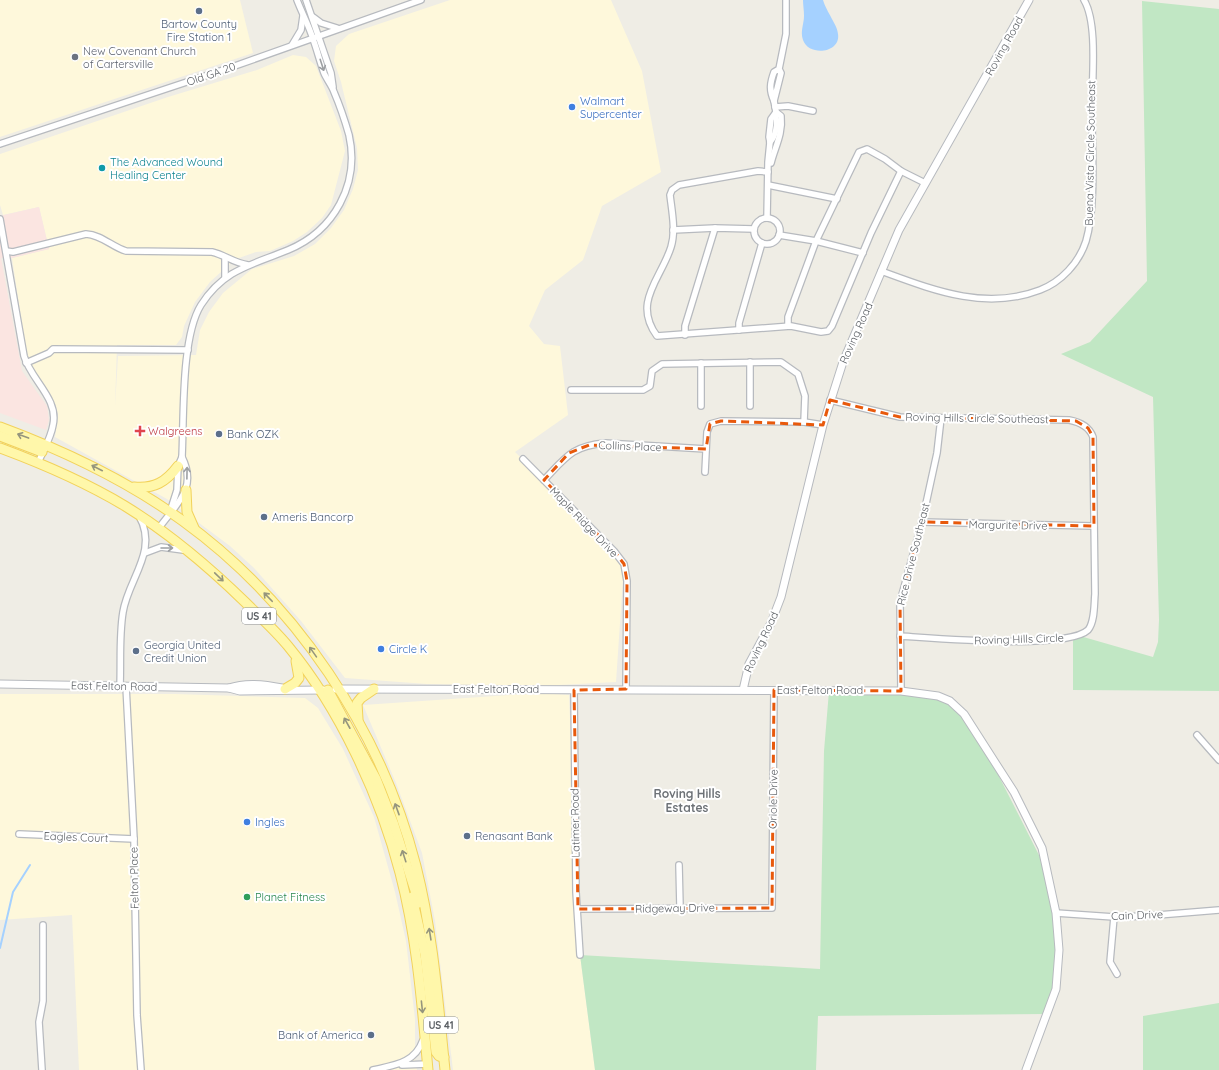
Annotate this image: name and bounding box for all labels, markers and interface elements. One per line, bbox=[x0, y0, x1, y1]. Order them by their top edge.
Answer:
marker: Bartow County Fire Station 1 bbox=[194, 6, 204, 16]
street label: Roving Road bbox=[982, 14, 1026, 78]
place label: Bartow County Fire Station 1 bbox=[161, 17, 237, 44]
place label: New Covenant Church of Cartersville bbox=[83, 44, 196, 71]
marker: New Covenant Church of Cartersville bbox=[70, 52, 80, 62]
one-way arrow bbox=[319, 58, 326, 71]
street label: Old GA 20 bbox=[185, 59, 237, 89]
street label: Buena Vista Circle Southeast bbox=[1082, 80, 1098, 226]
place label: Walmart Supercenter bbox=[580, 94, 642, 121]
marker: Walmart Supercenter bbox=[567, 102, 577, 112]
place label: The Advanced Wound Healing Center bbox=[110, 155, 223, 182]
marker: The Advanced Wound Healing Center bbox=[97, 163, 107, 173]
street label: Roving Road bbox=[836, 300, 876, 366]
street label: Roving Hills Circle Southeast bbox=[905, 410, 1049, 426]
place label: Walgreens bbox=[148, 424, 202, 438]
marker: Walgreens bbox=[135, 426, 145, 436]
place label: Bank OZK bbox=[227, 427, 279, 441]
marker: Bank OZK bbox=[214, 429, 224, 439]
one-way arrow bbox=[17, 431, 29, 439]
street label: Collins Place bbox=[598, 438, 662, 454]
one-way arrow bbox=[91, 464, 103, 471]
one-way arrow bbox=[183, 467, 191, 480]
street label: Maple Ridge Drive bbox=[547, 484, 621, 560]
street label: Rice Drive Southeast bbox=[894, 501, 933, 607]
place label: Ameris Bancorp bbox=[272, 510, 354, 524]
marker: Ameris Bancorp bbox=[259, 512, 269, 522]
street label: Margurite Drive bbox=[968, 517, 1048, 533]
one-way arrow bbox=[160, 544, 173, 552]
one-way arrow bbox=[214, 572, 224, 582]
one-way arrow bbox=[263, 592, 273, 602]
road number: US 41 bbox=[242, 608, 276, 624]
street label: Roving Road bbox=[741, 609, 781, 675]
street label: Roving Hills Circle bbox=[974, 630, 1064, 648]
place label: Georgia United Credit Union bbox=[144, 638, 221, 665]
place label: Circle K bbox=[389, 642, 427, 656]
marker: Circle K bbox=[376, 644, 386, 654]
marker: Georgia United Credit Union bbox=[131, 646, 141, 656]
one-way arrow bbox=[309, 647, 317, 658]
street label: East Felton Road bbox=[71, 678, 157, 694]
street label: East Felton Road bbox=[453, 682, 539, 696]
street label: East Felton Road bbox=[777, 683, 863, 697]
one-way arrow bbox=[343, 718, 351, 730]
street label: Oriole Drive bbox=[765, 769, 781, 829]
district label: Roving Hills Estates bbox=[653, 786, 721, 815]
street label: Latimer Road bbox=[567, 788, 583, 858]
one-way arrow bbox=[393, 802, 400, 815]
place label: Ingles bbox=[255, 815, 285, 829]
marker: Ingles bbox=[242, 817, 252, 827]
street label: Eagles Court bbox=[43, 829, 109, 845]
place label: Renasant Bank bbox=[475, 829, 553, 843]
marker: Renasant Bank bbox=[462, 831, 472, 841]
street label: Felton Place bbox=[126, 847, 142, 909]
one-way arrow bbox=[400, 849, 407, 862]
place label: Planet Fitness bbox=[255, 890, 325, 904]
marker: Planet Fitness bbox=[242, 892, 252, 902]
street label: Ridgeway Drive bbox=[635, 900, 715, 916]
street label: Cain Drive bbox=[1111, 907, 1163, 923]
one-way arrow bbox=[426, 928, 434, 941]
one-way arrow bbox=[418, 1000, 426, 1013]
road number: US 41 bbox=[424, 1017, 458, 1033]
place label: Bank of America bbox=[278, 1028, 363, 1042]
marker: Bank of America bbox=[366, 1030, 376, 1040]

